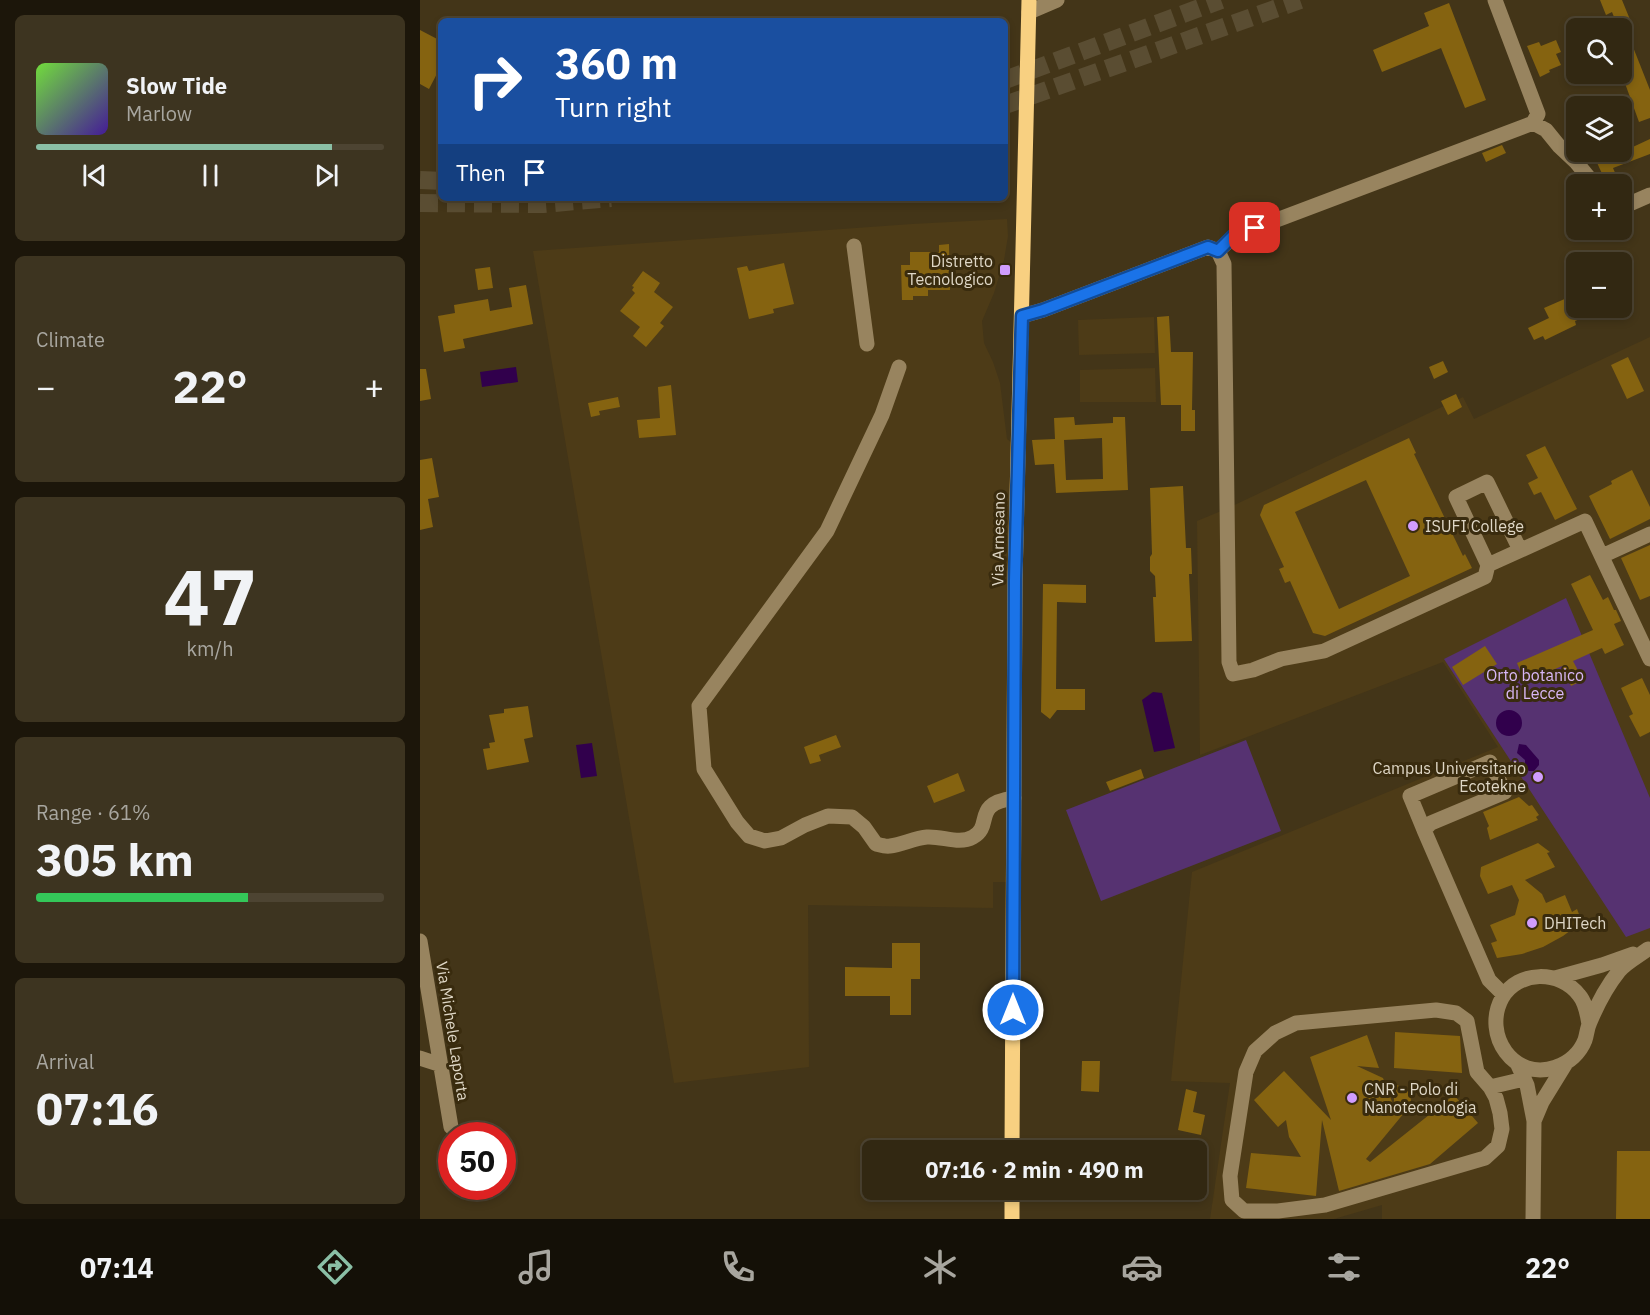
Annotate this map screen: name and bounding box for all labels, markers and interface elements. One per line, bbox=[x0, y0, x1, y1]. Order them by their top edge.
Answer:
map controls bbox=[1566, 18, 1632, 318]
button: search bbox=[1566, 18, 1632, 84]
text: 360 m bbox=[555, 36, 678, 91]
icon: right bbox=[456, 42, 534, 120]
text: Slow Tide bbox=[126, 71, 227, 100]
text: Turn right bbox=[555, 89, 672, 124]
button: layers bbox=[1566, 96, 1632, 162]
text: Marlow bbox=[126, 100, 192, 127]
icon: arrive bbox=[518, 156, 551, 189]
text: Then bbox=[456, 158, 506, 187]
icon: previous bbox=[78, 159, 111, 192]
icon: pause bbox=[194, 159, 227, 192]
icon: next bbox=[310, 159, 343, 192]
button: + bbox=[1566, 174, 1632, 240]
pin bbox=[1229, 202, 1280, 253]
icon: arrive bbox=[1238, 211, 1271, 244]
place label: Distretto Tecnologico bbox=[907, 251, 993, 289]
button: − bbox=[1566, 252, 1632, 318]
marker: Distretto Tecnologico bbox=[998, 263, 1012, 277]
text: Climate bbox=[36, 326, 105, 353]
text: 22° bbox=[172, 357, 248, 415]
text: − bbox=[36, 365, 56, 408]
text: + bbox=[364, 365, 384, 408]
street label: Via Arnesano bbox=[987, 492, 1009, 586]
place label: ISUFI College bbox=[1425, 516, 1524, 536]
marker: ISUFI College bbox=[1406, 519, 1420, 533]
text: 47 bbox=[163, 545, 257, 646]
text: km/h bbox=[186, 635, 234, 662]
park label: Orto botanico di Lecce bbox=[1486, 665, 1584, 703]
place label: Campus Universitario Ecotekne bbox=[1372, 758, 1526, 796]
marker: Campus Universitario Ecotekne bbox=[1531, 770, 1545, 784]
text: Range · 61% bbox=[36, 799, 151, 826]
text: 305 km bbox=[36, 830, 194, 888]
place label: DHITech bbox=[1544, 913, 1606, 933]
marker: DHITech bbox=[1525, 916, 1539, 930]
street label: Via Michele Laporta bbox=[432, 960, 474, 1103]
position arrow bbox=[981, 978, 1045, 1042]
text: Arrival bbox=[36, 1048, 94, 1075]
text: 07:16 bbox=[36, 1079, 159, 1137]
place label: CNR - Polo di Nanotecnologia bbox=[1364, 1079, 1477, 1117]
marker: CNR - Polo di Nanotecnologia bbox=[1345, 1091, 1359, 1105]
speed limit sign: 50 bbox=[438, 1122, 516, 1200]
text: 07:16 · 2 min · 490 m bbox=[925, 1155, 1144, 1184]
icon: directions bbox=[314, 1246, 356, 1288]
icon: music bbox=[515, 1246, 557, 1288]
icon: phone bbox=[717, 1246, 759, 1288]
icon: climate bbox=[919, 1246, 961, 1288]
icon: car bbox=[1121, 1246, 1163, 1288]
icon: filters bbox=[1323, 1246, 1365, 1288]
text: 07:14 bbox=[80, 1250, 154, 1285]
text: 22° bbox=[1525, 1250, 1570, 1285]

